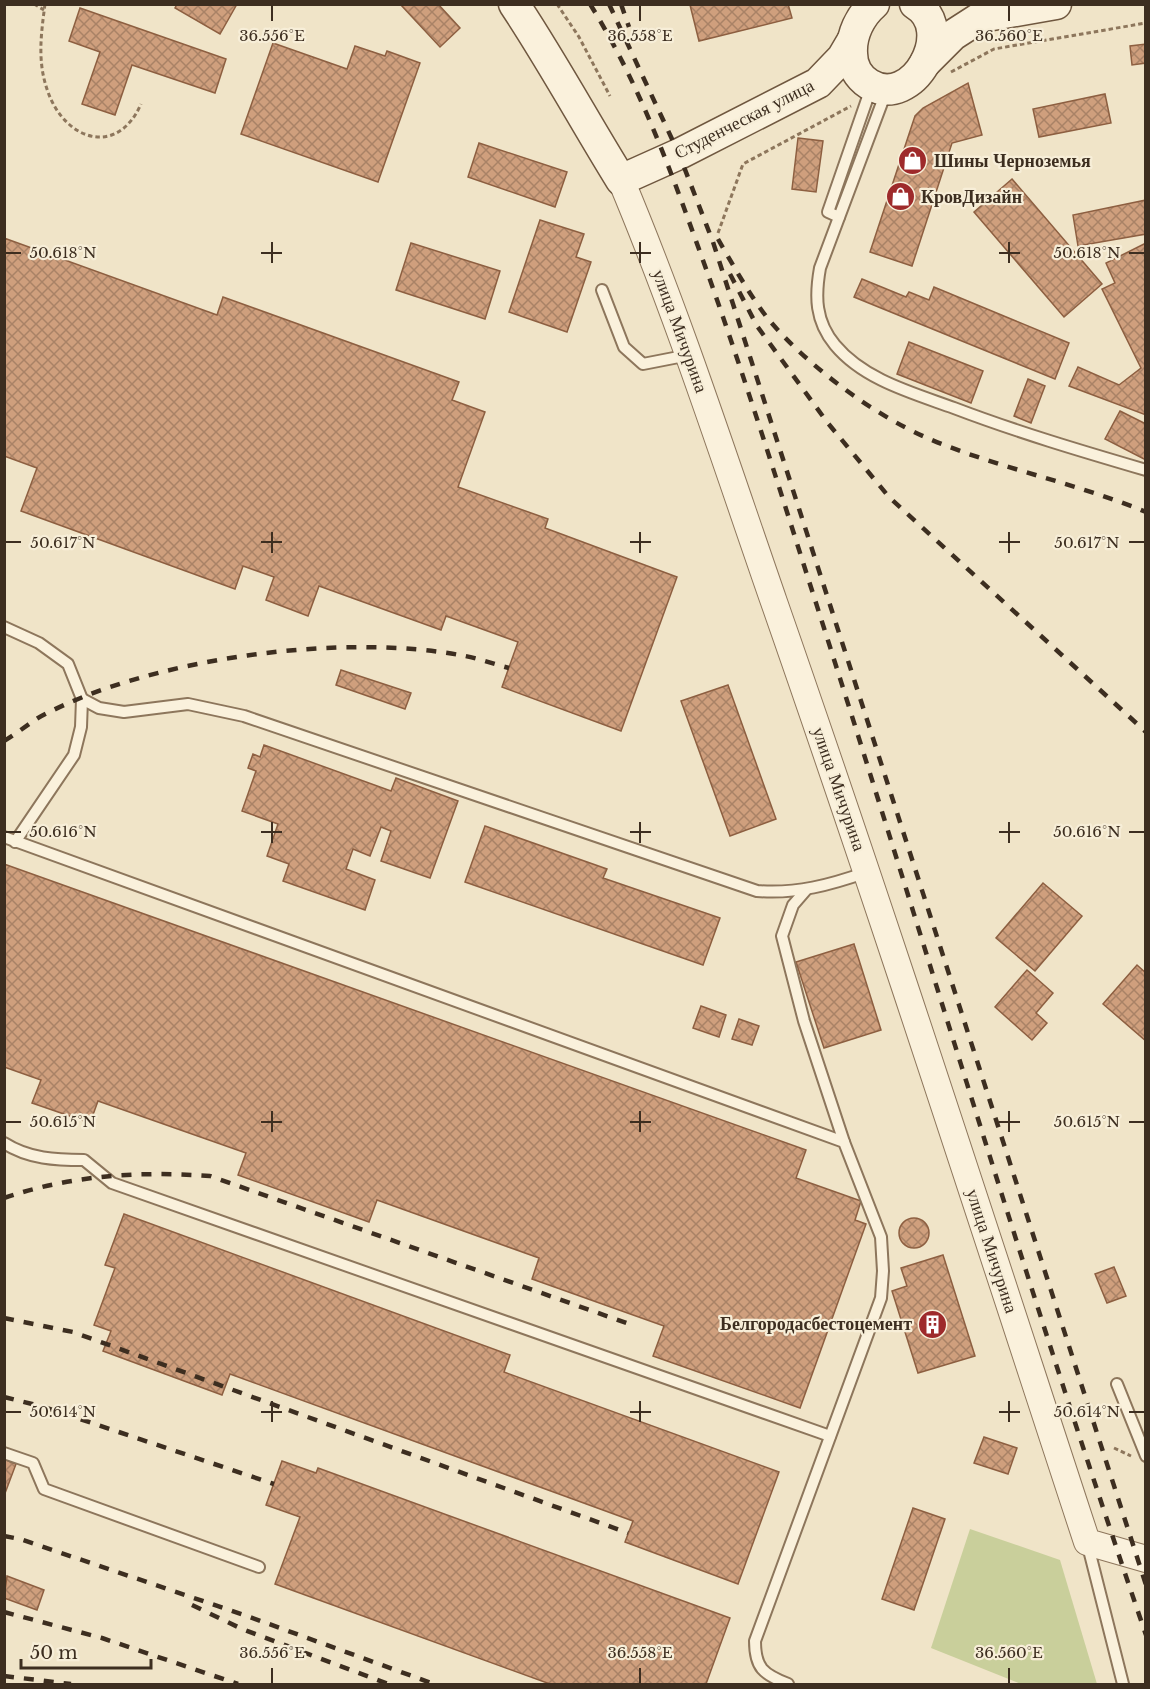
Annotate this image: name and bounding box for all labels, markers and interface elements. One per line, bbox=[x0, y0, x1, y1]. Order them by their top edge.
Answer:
text: 36.556°E bbox=[239, 26, 305, 45]
text: 36.558°E bbox=[607, 26, 673, 45]
text: 36.560°E bbox=[975, 26, 1043, 45]
street label: Студенческая улица bbox=[670, 74, 818, 164]
shop icon: Шины Черноземья bbox=[897, 145, 929, 177]
place label: Шины Черноземья bbox=[934, 150, 1091, 172]
shop icon: КровДизайн bbox=[884, 181, 916, 213]
place label: КровДизайн bbox=[921, 186, 1022, 208]
text: 50.618°N bbox=[30, 243, 96, 262]
text: 50.618°N bbox=[1054, 243, 1120, 262]
street label: улица Мичурина bbox=[648, 266, 712, 396]
text: 50.617°N bbox=[30, 533, 96, 552]
text: 50.617°N bbox=[1054, 533, 1120, 552]
street label: улица Мичурина bbox=[808, 724, 870, 854]
text: 50.616°N bbox=[29, 822, 97, 841]
text: 50.616°N bbox=[1053, 822, 1121, 841]
text: 50.615°N bbox=[30, 1112, 96, 1131]
text: 50.615°N bbox=[1054, 1112, 1120, 1131]
street label: улица Мичурина bbox=[962, 1186, 1022, 1316]
building icon: Белгородасбестоцемент bbox=[917, 1308, 949, 1340]
place label: Белгородасбестоцемент bbox=[720, 1313, 912, 1335]
text: 50.614°N bbox=[30, 1402, 96, 1421]
text: 50.614°N bbox=[1054, 1402, 1120, 1421]
scale bar bbox=[21, 1632, 152, 1670]
text: 50 m bbox=[30, 1642, 78, 1664]
text: 36.556°E bbox=[239, 1643, 305, 1662]
text: 36.558°E bbox=[607, 1643, 673, 1662]
text: 36.560°E bbox=[975, 1643, 1043, 1662]

